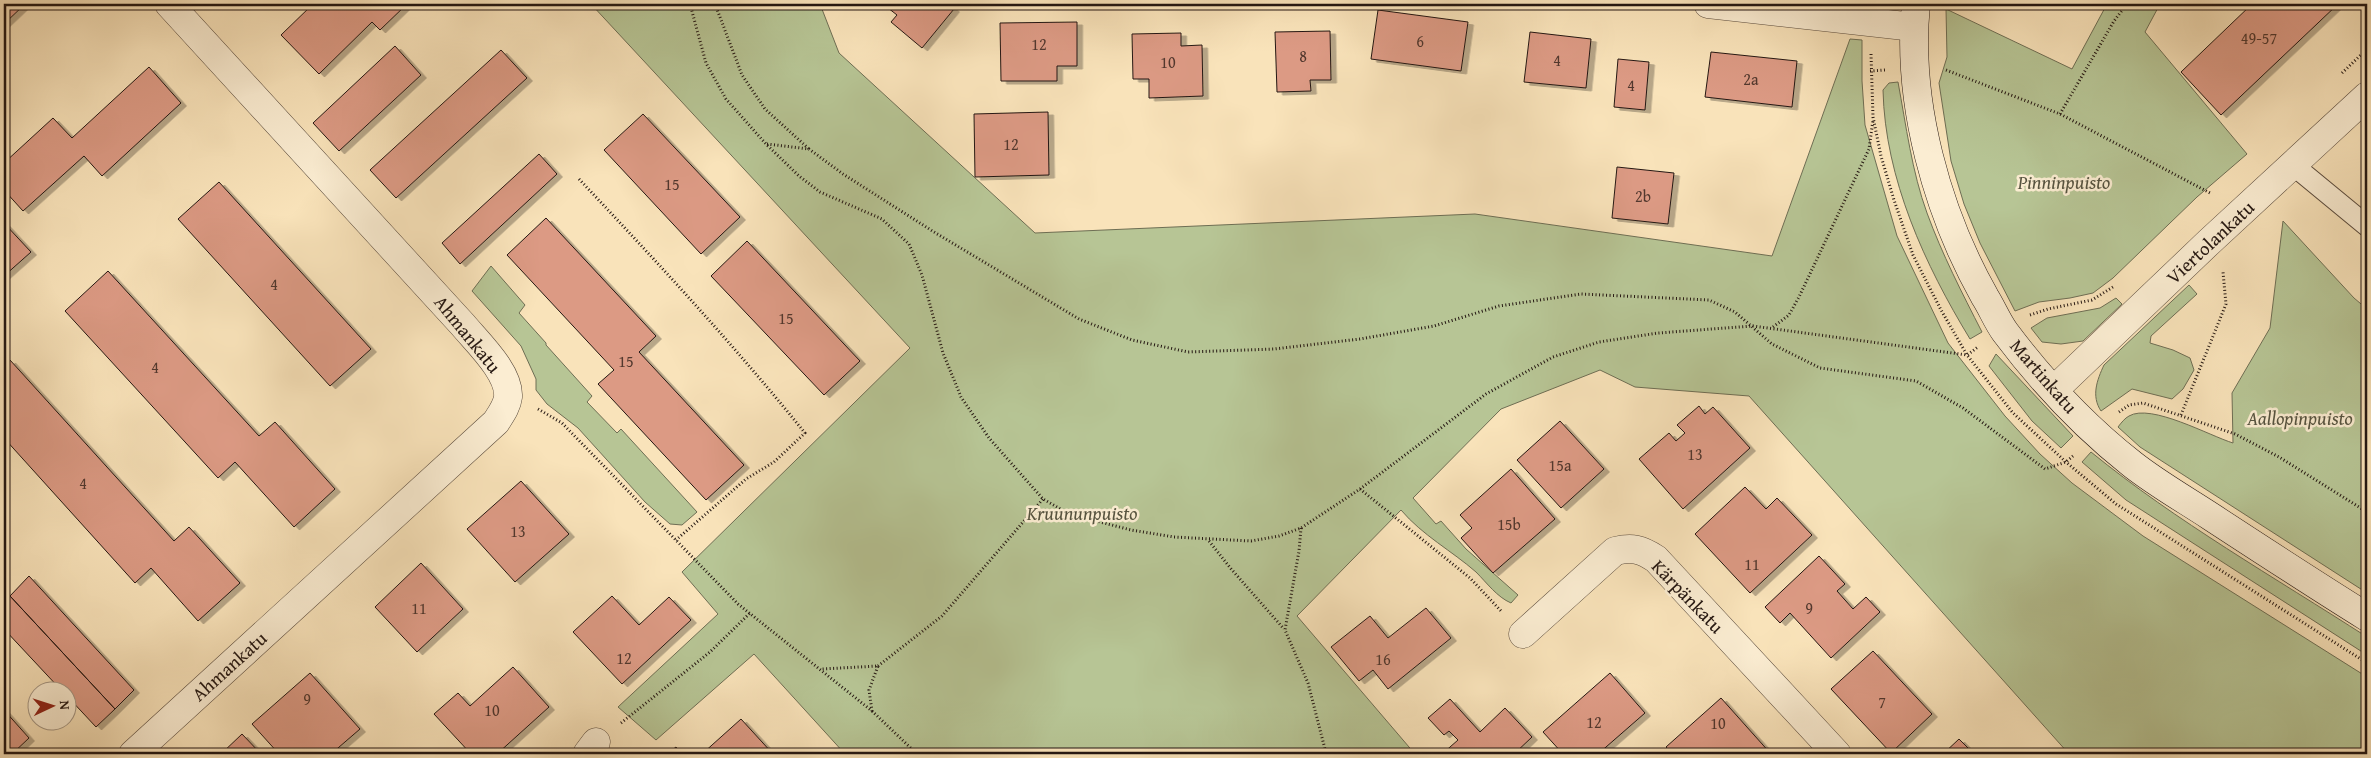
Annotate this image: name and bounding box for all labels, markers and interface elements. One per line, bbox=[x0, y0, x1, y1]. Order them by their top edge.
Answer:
house number: 49-57 bbox=[2241, 26, 2277, 50]
house number: 6 bbox=[1416, 29, 1424, 53]
house number: 12 bbox=[1031, 32, 1047, 56]
house number: 8 bbox=[1299, 44, 1307, 68]
house number: 4 bbox=[1553, 48, 1561, 72]
house number: 10 bbox=[1160, 50, 1176, 74]
house number: 2a bbox=[1743, 67, 1759, 91]
house number: 4 bbox=[1627, 73, 1635, 97]
house number: 12 bbox=[1003, 132, 1019, 156]
park label: Pinninpuisto bbox=[2017, 168, 2110, 196]
house number: 15 bbox=[664, 172, 680, 196]
house number: 2b bbox=[1635, 184, 1651, 208]
street label: Viertolankatu bbox=[2160, 193, 2261, 290]
house number: 4 bbox=[270, 272, 278, 296]
street label: Ahmankatu bbox=[428, 289, 509, 379]
house number: 15 bbox=[778, 306, 794, 330]
street label: Martinkatu bbox=[2004, 333, 2085, 420]
house number: 15 bbox=[618, 349, 634, 373]
house number: 4 bbox=[151, 355, 159, 379]
park label: Aallopinpuisto bbox=[2246, 404, 2353, 432]
house number: 13 bbox=[1687, 442, 1703, 466]
house number: 15a bbox=[1549, 453, 1572, 477]
house number: 4 bbox=[79, 471, 87, 495]
park label: Kruununpuisto bbox=[1026, 499, 1137, 527]
house number: 15b bbox=[1497, 512, 1521, 536]
house number: 13 bbox=[510, 519, 526, 543]
house number: 11 bbox=[1744, 552, 1760, 576]
street label: Kärpänkatu bbox=[1645, 553, 1731, 640]
house number: 11 bbox=[411, 596, 427, 620]
house number: 9 bbox=[1805, 596, 1813, 620]
street label: Ahmankatu bbox=[185, 624, 273, 708]
house number: 12 bbox=[616, 646, 632, 670]
house number: 16 bbox=[1375, 647, 1391, 671]
north arrow bbox=[28, 680, 78, 730]
house number: 9 bbox=[303, 687, 311, 711]
house number: 7 bbox=[1878, 690, 1886, 714]
house number: 10 bbox=[484, 698, 500, 722]
text: N bbox=[55, 700, 75, 711]
house number: 12 bbox=[1586, 710, 1602, 734]
house number: 10 bbox=[1710, 711, 1726, 735]

